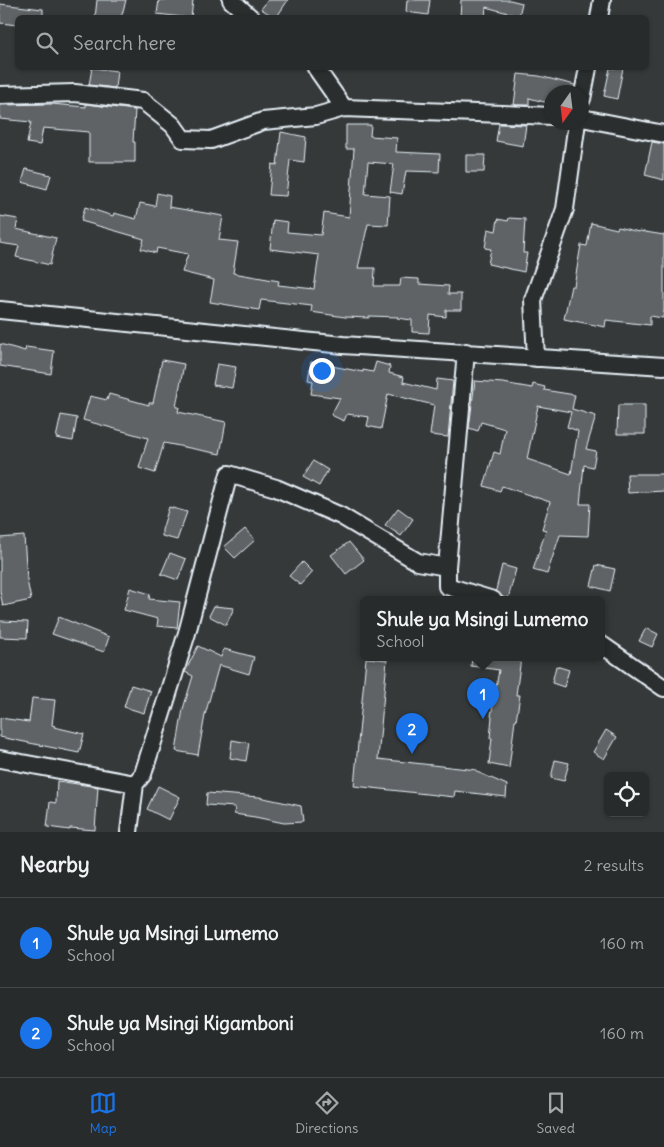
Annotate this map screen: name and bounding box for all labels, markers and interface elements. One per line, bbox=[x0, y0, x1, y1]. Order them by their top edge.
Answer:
search box bbox=[15, 15, 649, 70]
icon: search bbox=[33, 29, 61, 57]
text: Search here bbox=[73, 31, 176, 55]
north arrow bbox=[544, 85, 589, 130]
your location bbox=[309, 358, 335, 384]
popup bbox=[360, 596, 605, 661]
text: Shule ya Msingi Lumemo bbox=[377, 607, 588, 631]
text: School bbox=[377, 631, 424, 651]
pin: 1 bbox=[467, 678, 499, 719]
pin: 2 bbox=[396, 713, 428, 754]
map controls bbox=[604, 772, 649, 817]
button: locate bbox=[604, 772, 649, 817]
text: Nearby bbox=[20, 851, 90, 878]
text: 2 results bbox=[584, 855, 644, 875]
text: Shule ya Msingi Lumemo bbox=[67, 921, 279, 945]
text: 1 bbox=[33, 933, 39, 953]
text: 160 m bbox=[600, 933, 644, 953]
text: School bbox=[67, 945, 115, 965]
text: Shule ya Msingi Kigamboni bbox=[67, 1011, 294, 1035]
text: 2 bbox=[32, 1023, 40, 1043]
text: 160 m bbox=[600, 1023, 644, 1043]
text: School bbox=[67, 1035, 115, 1055]
tab: Map bbox=[89, 1089, 117, 1137]
tab: Directions bbox=[295, 1089, 358, 1137]
tab: Saved bbox=[537, 1089, 575, 1137]

